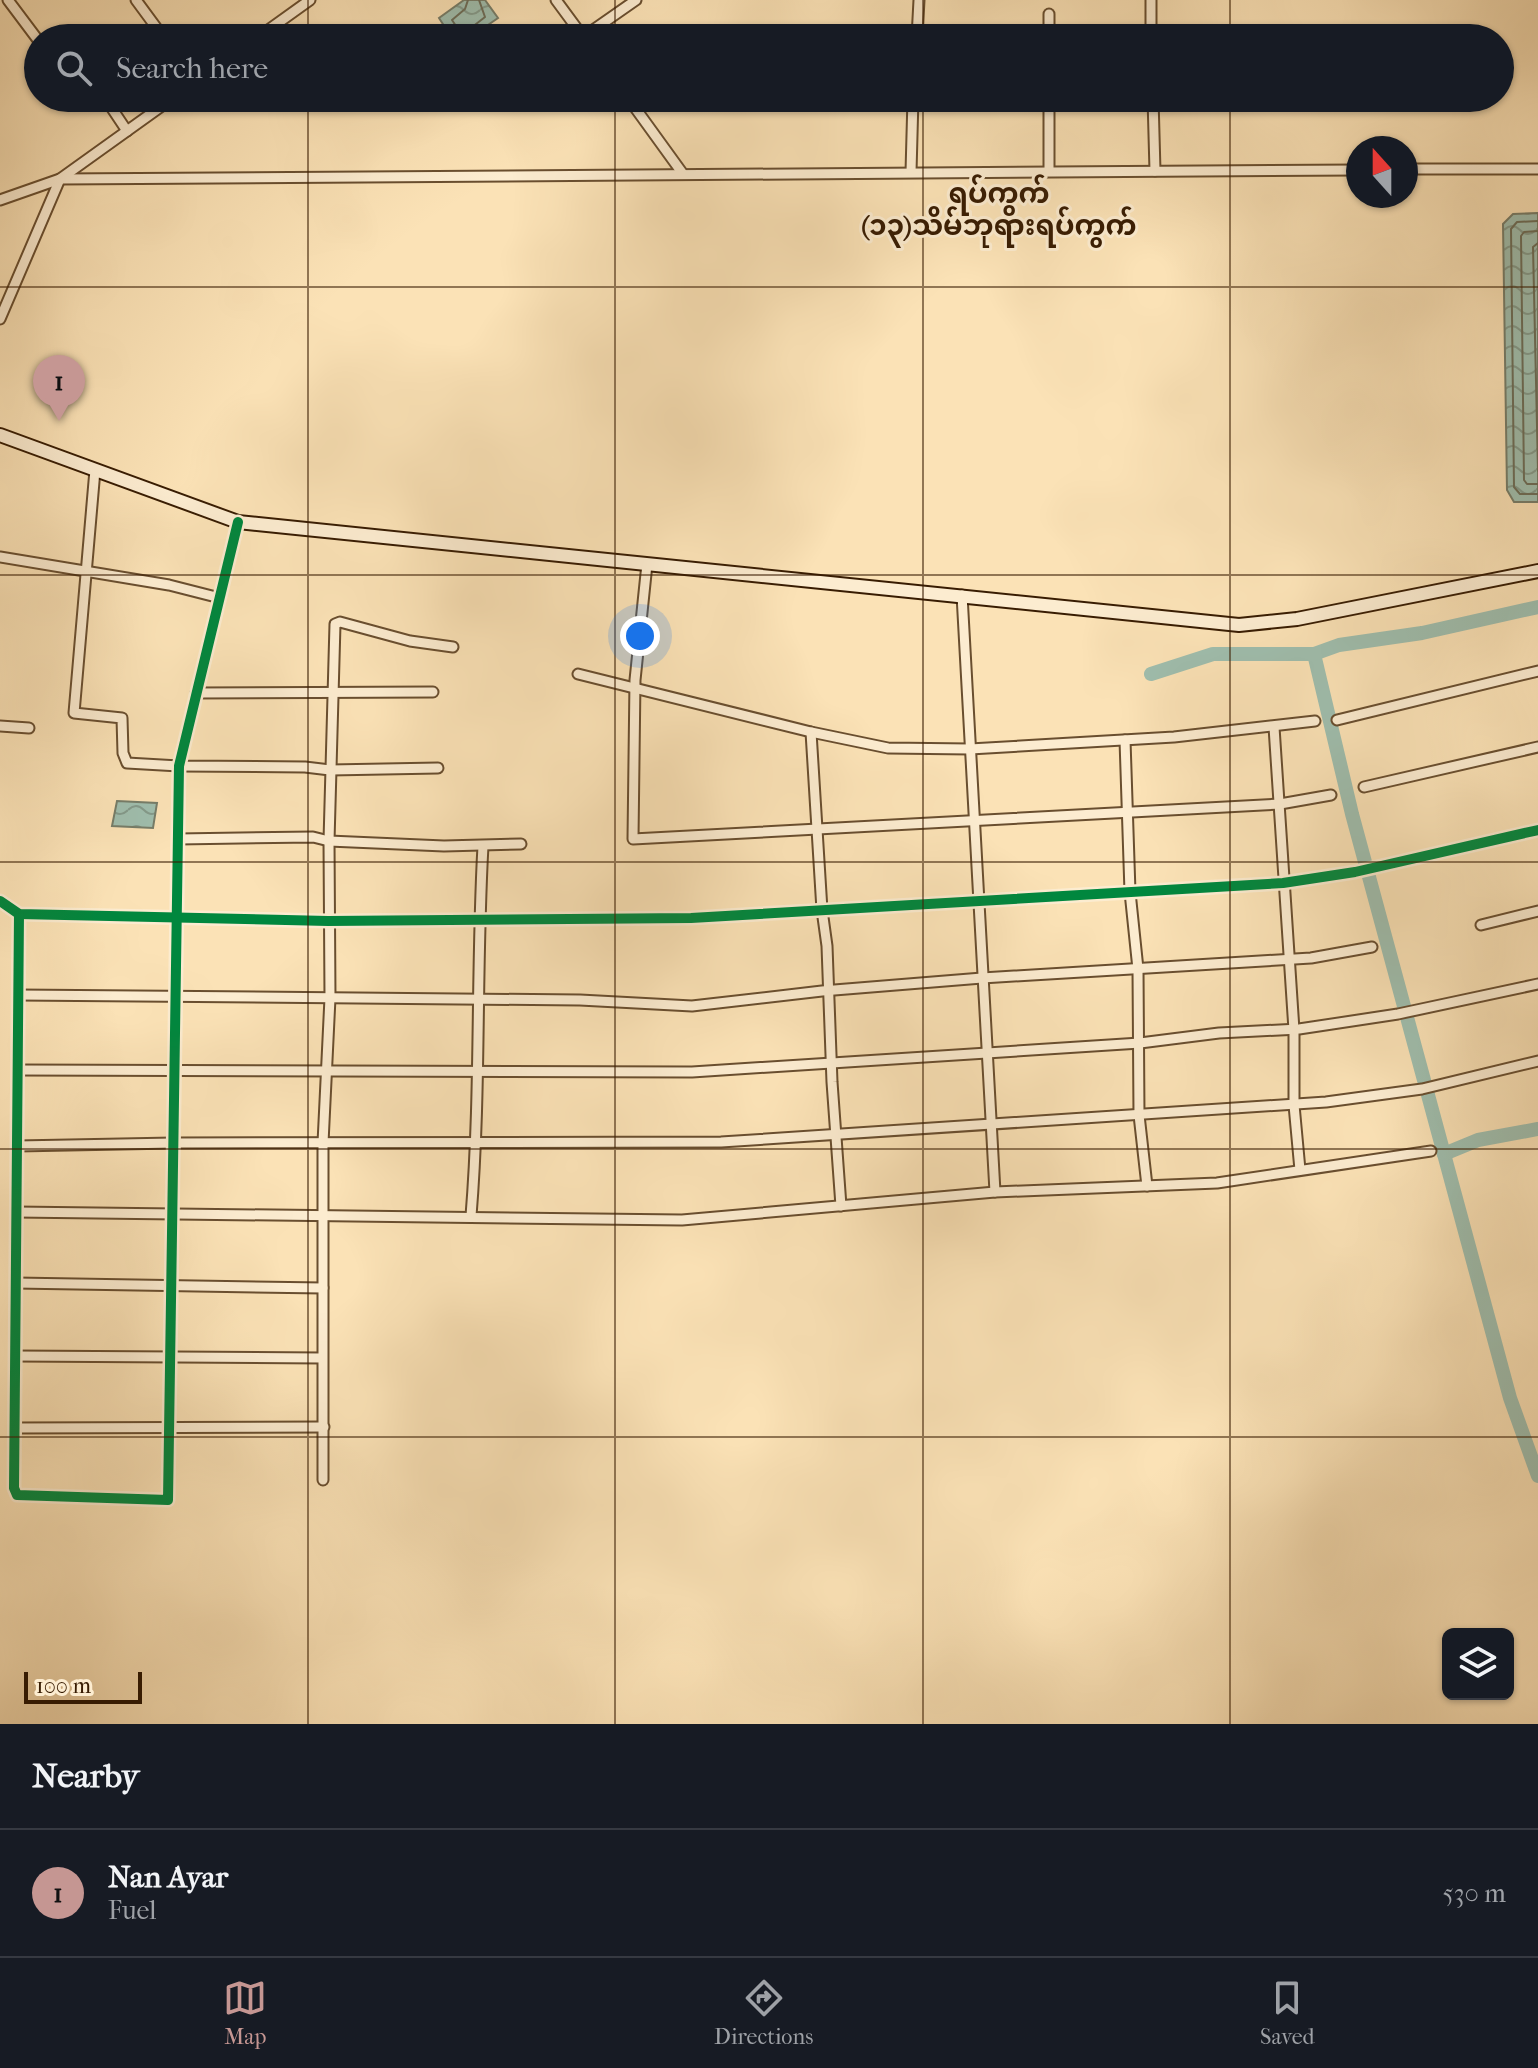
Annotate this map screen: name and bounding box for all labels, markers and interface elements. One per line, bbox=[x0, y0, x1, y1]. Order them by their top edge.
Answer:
search box bbox=[24, 24, 1514, 112]
icon: search bbox=[52, 46, 96, 90]
text: Search here bbox=[116, 51, 268, 86]
north arrow bbox=[1346, 136, 1418, 208]
district label: ရပ်ကွက် (၁၃)သိမ်ဘုရားရပ်ကွက် bbox=[861, 174, 1137, 248]
pin: 1 bbox=[33, 355, 85, 421]
your location bbox=[620, 616, 660, 656]
map controls bbox=[1442, 1628, 1514, 1700]
button: layers bbox=[1442, 1628, 1514, 1700]
scale bar bbox=[24, 1668, 142, 1704]
text: 100 m bbox=[36, 1673, 91, 1699]
text: Nearby bbox=[32, 1756, 139, 1796]
text: Nan Ayar bbox=[108, 1860, 228, 1895]
text: 1 bbox=[53, 1878, 63, 1909]
text: 530 m bbox=[1443, 1878, 1506, 1909]
text: Fuel bbox=[108, 1895, 156, 1926]
tab: Map bbox=[223, 1976, 267, 2050]
tab: Directions bbox=[714, 1976, 813, 2050]
tab: Saved bbox=[1260, 1976, 1315, 2050]

